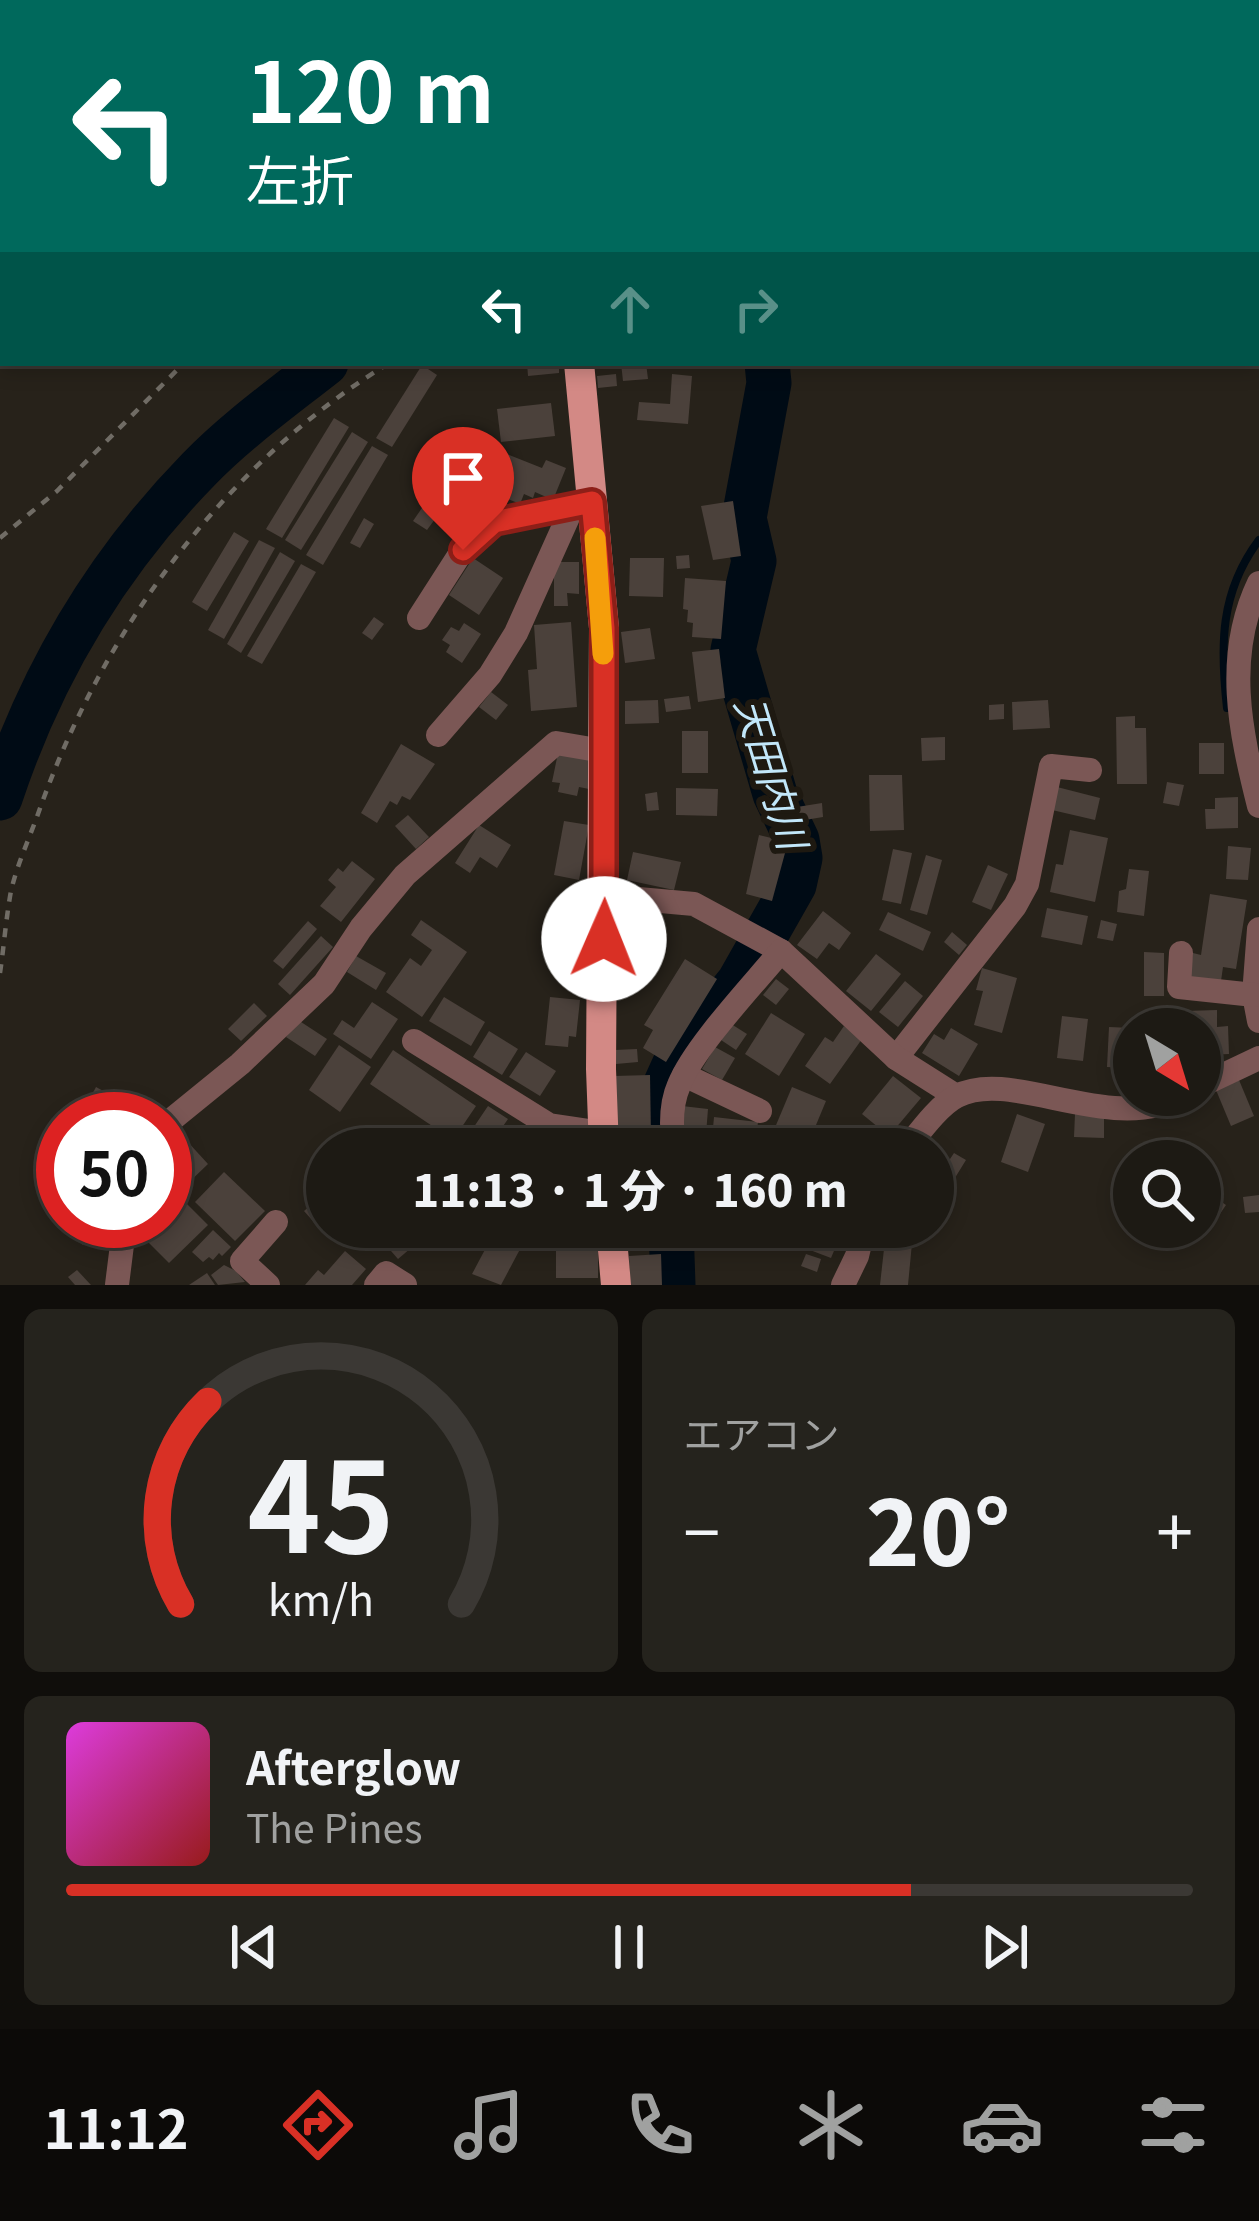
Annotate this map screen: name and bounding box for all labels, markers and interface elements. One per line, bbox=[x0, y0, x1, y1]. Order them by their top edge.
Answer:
text: 120 m bbox=[246, 26, 495, 147]
icon: left bbox=[48, 48, 204, 204]
text: 左折 bbox=[246, 138, 354, 217]
icon: left bbox=[471, 276, 537, 342]
icon: ahead bbox=[597, 276, 663, 342]
icon: right bbox=[723, 276, 789, 342]
pin bbox=[412, 427, 514, 550]
icon: arrive bbox=[430, 445, 496, 511]
water label: 天田内川 bbox=[724, 689, 825, 859]
position arrow bbox=[541, 876, 667, 1002]
north arrow bbox=[1113, 1008, 1221, 1116]
map controls bbox=[1113, 1008, 1221, 1248]
speed limit sign: 50 bbox=[36, 1092, 192, 1248]
button: search bbox=[1113, 1140, 1221, 1248]
text: 11:13 · 1 分 · 160 m bbox=[412, 1155, 848, 1220]
text: エアコン bbox=[684, 1404, 840, 1460]
text: 45 bbox=[247, 1408, 394, 1589]
text: 20° bbox=[866, 1462, 1011, 1592]
text: − bbox=[684, 1480, 720, 1576]
text: + bbox=[1156, 1480, 1193, 1576]
text: km/h bbox=[268, 1565, 374, 1627]
text: Afterglow bbox=[246, 1733, 461, 1798]
text: The Pines bbox=[246, 1798, 422, 1854]
icon: previous bbox=[221, 1914, 287, 1980]
icon: pause bbox=[596, 1914, 662, 1980]
icon: next bbox=[972, 1914, 1038, 1980]
icon: directions bbox=[276, 2083, 360, 2167]
icon: music bbox=[447, 2083, 531, 2167]
icon: phone bbox=[618, 2083, 702, 2167]
icon: climate bbox=[789, 2083, 873, 2167]
icon: car bbox=[960, 2083, 1044, 2167]
icon: filters bbox=[1131, 2083, 1215, 2167]
text: 11:12 bbox=[44, 2086, 189, 2165]

